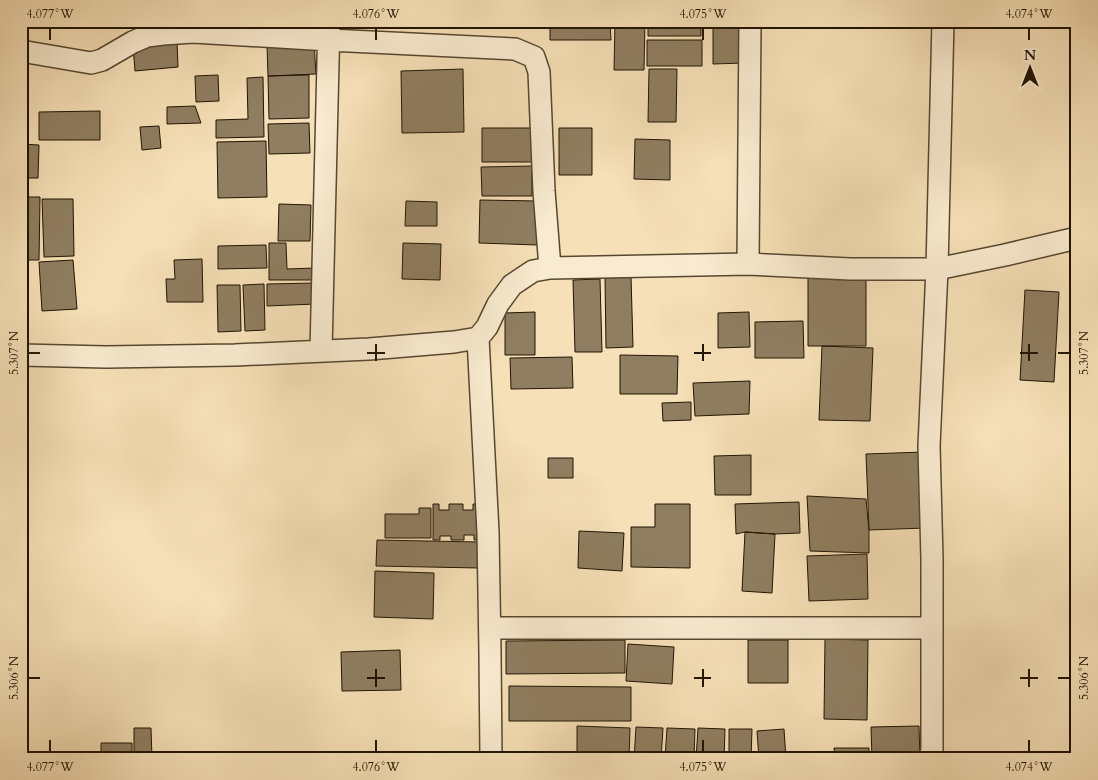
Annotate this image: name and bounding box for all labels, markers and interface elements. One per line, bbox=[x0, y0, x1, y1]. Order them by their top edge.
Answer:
text: 4.077°W bbox=[26, 6, 74, 22]
text: 4.076°W bbox=[352, 6, 400, 22]
text: 4.075°W bbox=[679, 6, 727, 22]
text: 4.074°W bbox=[1005, 6, 1053, 22]
north arrow bbox=[1006, 42, 1056, 92]
text: N bbox=[1024, 46, 1036, 65]
text: 5.307°N bbox=[6, 330, 22, 375]
text: 5.307°N bbox=[1076, 330, 1092, 375]
text: 5.306°N bbox=[6, 655, 22, 700]
text: 5.306°N bbox=[1076, 655, 1092, 700]
text: 4.077°W bbox=[26, 759, 74, 775]
text: 4.076°W bbox=[352, 759, 400, 775]
text: 4.075°W bbox=[679, 759, 727, 775]
text: 4.074°W bbox=[1005, 759, 1053, 775]

